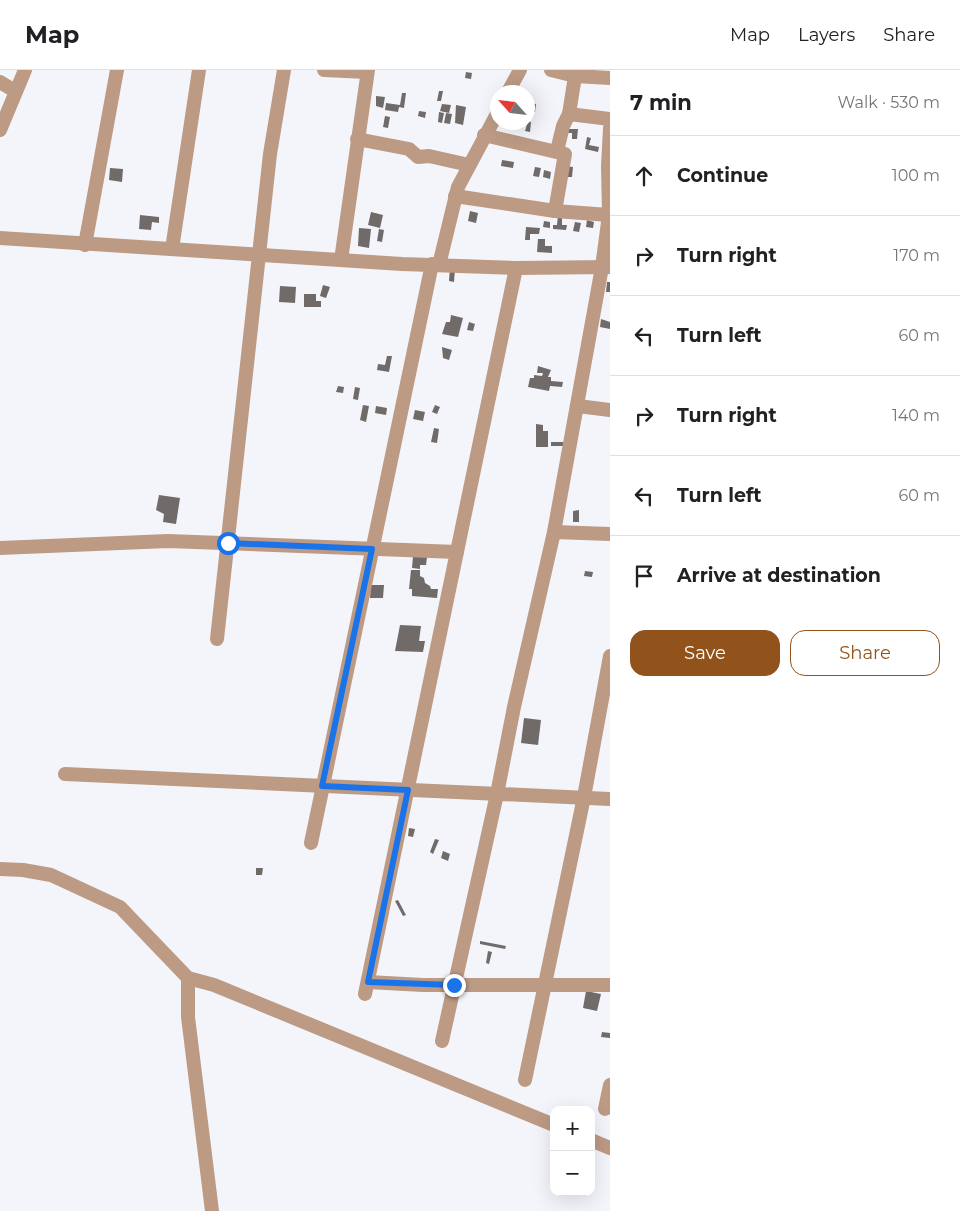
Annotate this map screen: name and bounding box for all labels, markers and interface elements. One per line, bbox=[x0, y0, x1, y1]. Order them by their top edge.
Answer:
text: Map bbox=[25, 20, 79, 49]
text: Map bbox=[730, 24, 770, 46]
text: Layers bbox=[798, 24, 855, 46]
text: Share bbox=[883, 24, 935, 46]
north arrow bbox=[490, 85, 535, 130]
text: 7 min bbox=[630, 90, 692, 115]
text: Walk · 530 m bbox=[838, 93, 940, 112]
icon: ahead bbox=[630, 162, 658, 190]
text: Continue bbox=[677, 164, 768, 187]
text: 100 m bbox=[892, 166, 940, 185]
icon: right bbox=[630, 242, 658, 270]
text: Turn right bbox=[677, 244, 777, 267]
text: 170 m bbox=[893, 246, 940, 265]
icon: left bbox=[630, 322, 658, 350]
text: Turn left bbox=[677, 324, 762, 347]
text: 60 m bbox=[898, 326, 940, 345]
icon: right bbox=[630, 402, 658, 430]
text: Turn right bbox=[677, 404, 777, 427]
text: 140 m bbox=[892, 406, 940, 425]
icon: left bbox=[630, 482, 658, 510]
text: Turn left bbox=[677, 484, 762, 507]
text: 60 m bbox=[898, 486, 940, 505]
route start bbox=[217, 532, 240, 555]
icon: arrive bbox=[630, 562, 658, 590]
text: Arrive at destination bbox=[677, 564, 881, 587]
button: Save bbox=[630, 630, 780, 676]
button: Share bbox=[790, 630, 940, 676]
route end bbox=[443, 974, 466, 997]
map controls bbox=[550, 1106, 595, 1196]
button: + bbox=[550, 1106, 595, 1151]
button: − bbox=[550, 1151, 595, 1196]

